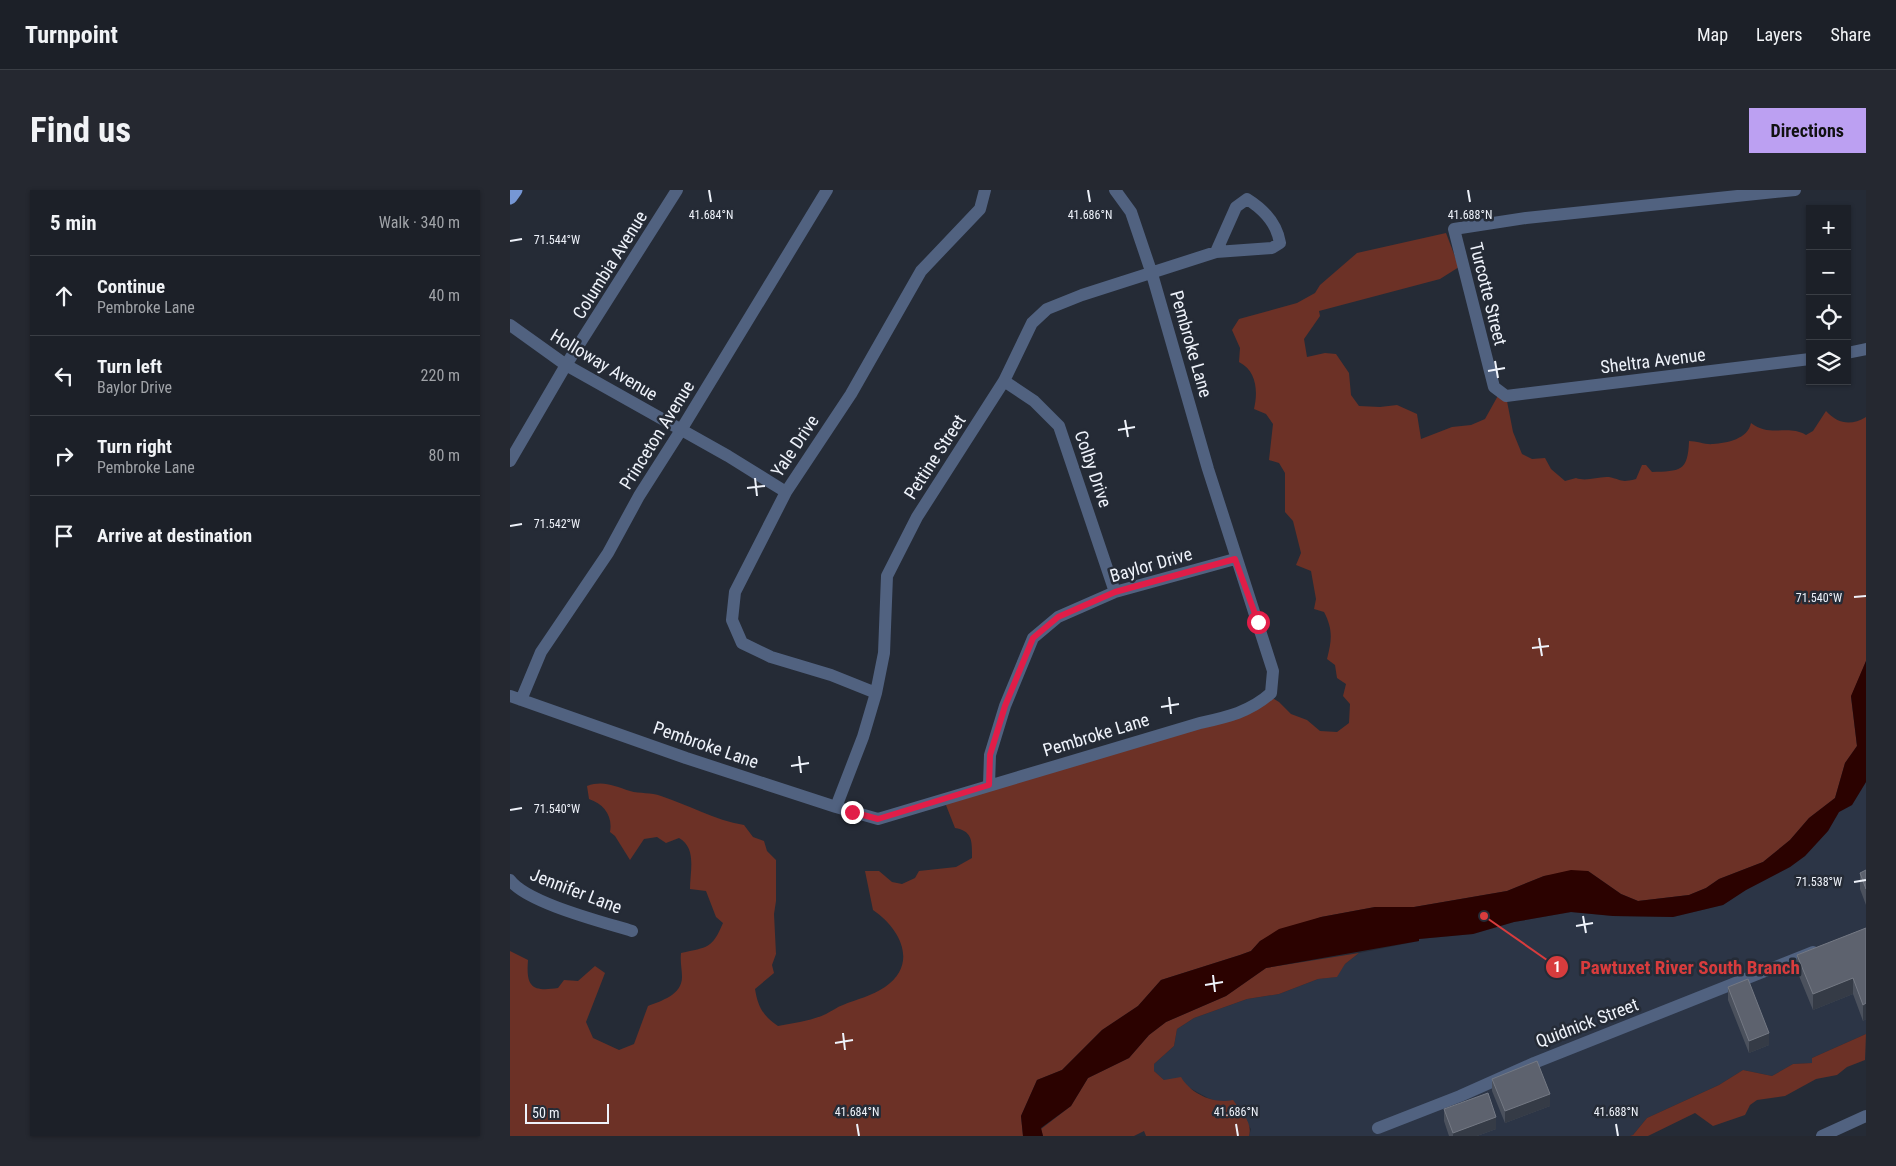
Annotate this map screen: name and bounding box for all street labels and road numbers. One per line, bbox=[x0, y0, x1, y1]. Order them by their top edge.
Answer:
street label: Columbia Avenue bbox=[568, 207, 651, 323]
street label: Turcotte Street bbox=[1466, 240, 1511, 348]
street label: Pembroke Lane bbox=[1166, 288, 1217, 400]
street label: Holloway Avenue bbox=[547, 324, 662, 405]
street label: Sheltra Avenue bbox=[1599, 344, 1707, 377]
street label: Princeton Avenue bbox=[615, 377, 698, 493]
street label: Yale Drive bbox=[766, 411, 823, 481]
street label: Pettine Street bbox=[899, 411, 970, 503]
street label: Colby Drive bbox=[1071, 428, 1116, 510]
street label: Baylor Drive bbox=[1107, 543, 1194, 586]
street label: Pembroke Lane bbox=[1040, 708, 1151, 761]
street label: Pembroke Lane bbox=[651, 717, 762, 772]
street label: Jennifer Lane bbox=[527, 863, 625, 918]
street label: Quidnick Street bbox=[1533, 993, 1641, 1052]

